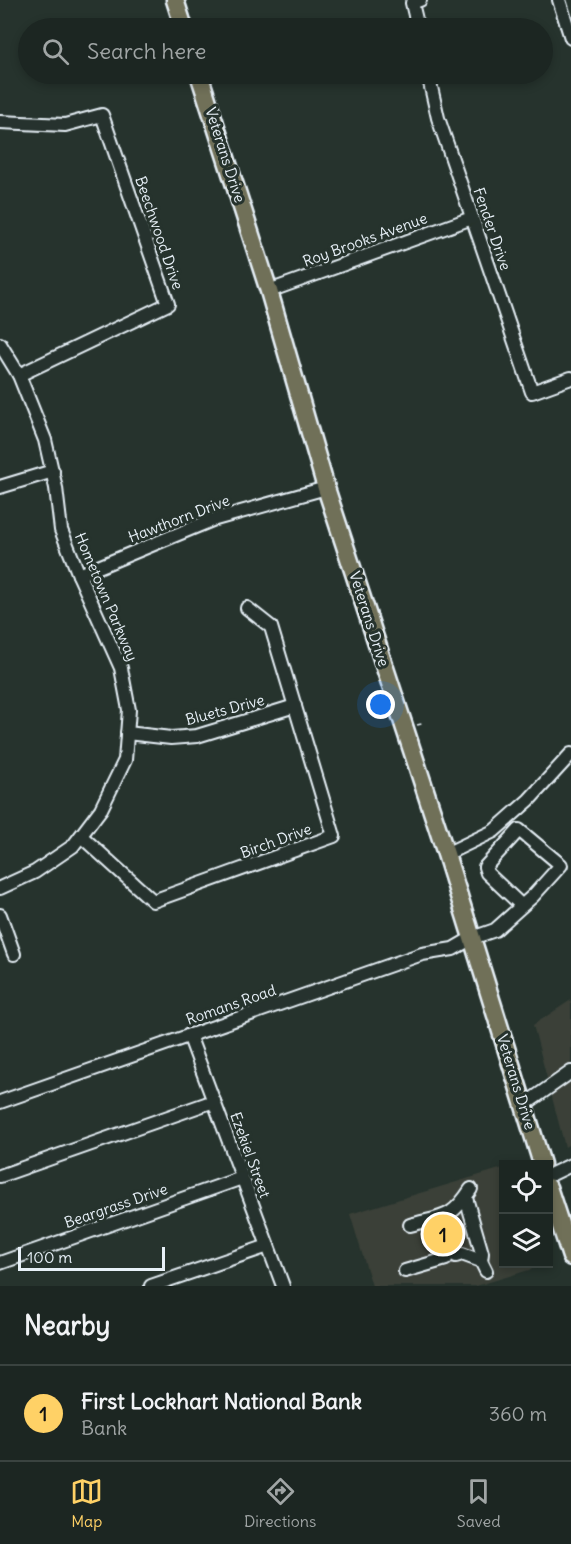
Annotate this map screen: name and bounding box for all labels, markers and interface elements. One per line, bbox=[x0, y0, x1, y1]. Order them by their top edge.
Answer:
search box bbox=[18, 18, 553, 84]
icon: search bbox=[39, 35, 72, 68]
text: Search here bbox=[87, 37, 206, 65]
street label: Veterans Drive bbox=[201, 105, 250, 205]
street label: Beechwood Drive bbox=[131, 174, 188, 292]
street label: Fender Drive bbox=[469, 185, 516, 273]
street label: Roy Brooks Avenue bbox=[300, 208, 430, 271]
street label: Hawthorn Drive bbox=[125, 490, 232, 547]
street label: Hometown Parkway bbox=[71, 530, 142, 664]
street label: Veterans Drive bbox=[345, 569, 394, 669]
street label: Bluets Drive bbox=[183, 690, 266, 729]
your location bbox=[366, 690, 395, 719]
street label: Birch Drive bbox=[238, 819, 314, 862]
street label: Romans Road bbox=[183, 980, 278, 1029]
street label: Veterans Drive bbox=[493, 1032, 540, 1132]
street label: Ezekiel Street bbox=[226, 1109, 275, 1200]
map controls bbox=[499, 1160, 553, 1268]
button: locate bbox=[499, 1160, 553, 1214]
street label: Beargrass Drive bbox=[62, 1179, 170, 1232]
pin: 1 bbox=[424, 1212, 462, 1256]
button: layers bbox=[499, 1214, 553, 1268]
scale bar bbox=[18, 1244, 165, 1272]
text: 100 m bbox=[27, 1247, 72, 1267]
text: Nearby bbox=[24, 1309, 110, 1342]
text: First Lockhart National Bank bbox=[81, 1387, 362, 1415]
text: 1 bbox=[40, 1401, 47, 1426]
text: 360 m bbox=[489, 1401, 547, 1426]
text: Bank bbox=[81, 1415, 127, 1440]
tab: Map bbox=[70, 1475, 103, 1531]
tab: Directions bbox=[244, 1475, 316, 1531]
tab: Saved bbox=[457, 1475, 501, 1531]

